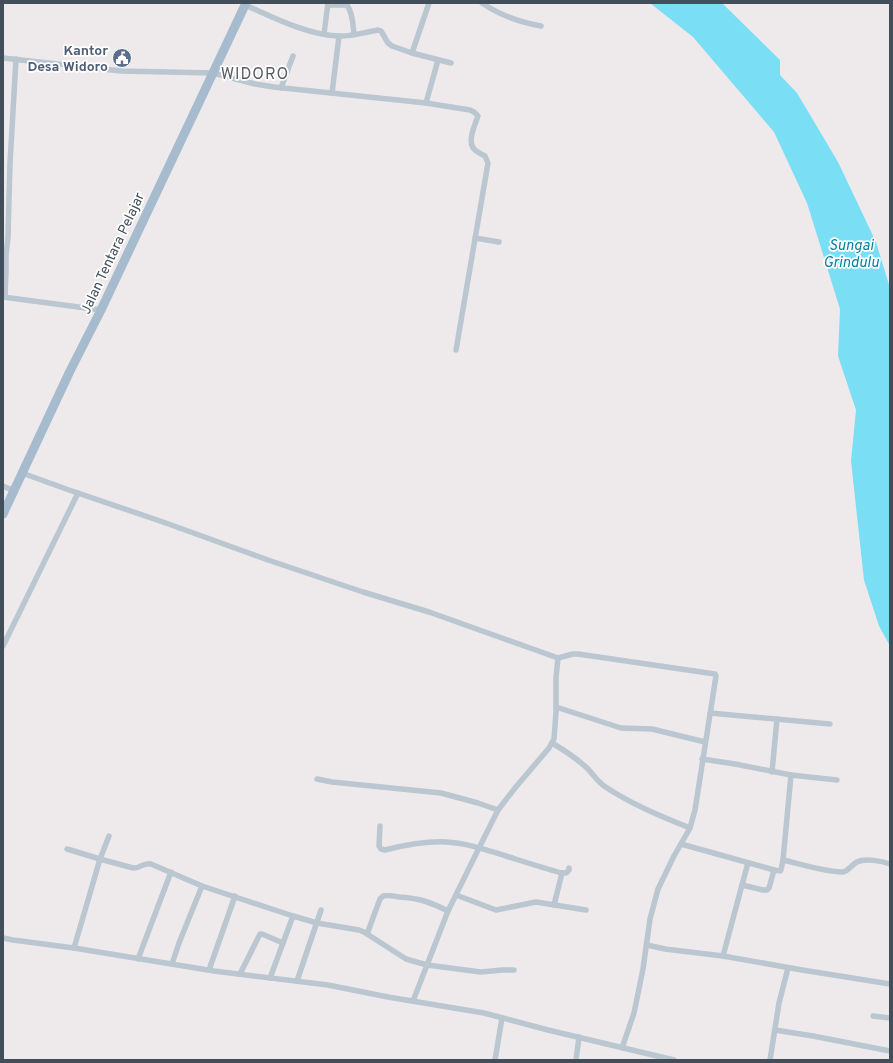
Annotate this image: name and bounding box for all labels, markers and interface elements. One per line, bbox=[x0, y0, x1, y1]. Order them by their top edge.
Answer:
place label: Kantor Desa Widoro bbox=[27, 43, 108, 76]
public building icon: Kantor Desa Widoro bbox=[111, 47, 133, 69]
district label: WIDORO bbox=[221, 65, 289, 85]
street label: Jalan Tentara Pelajar bbox=[78, 190, 149, 317]
water label: Sungai Grindulu bbox=[823, 237, 880, 273]

